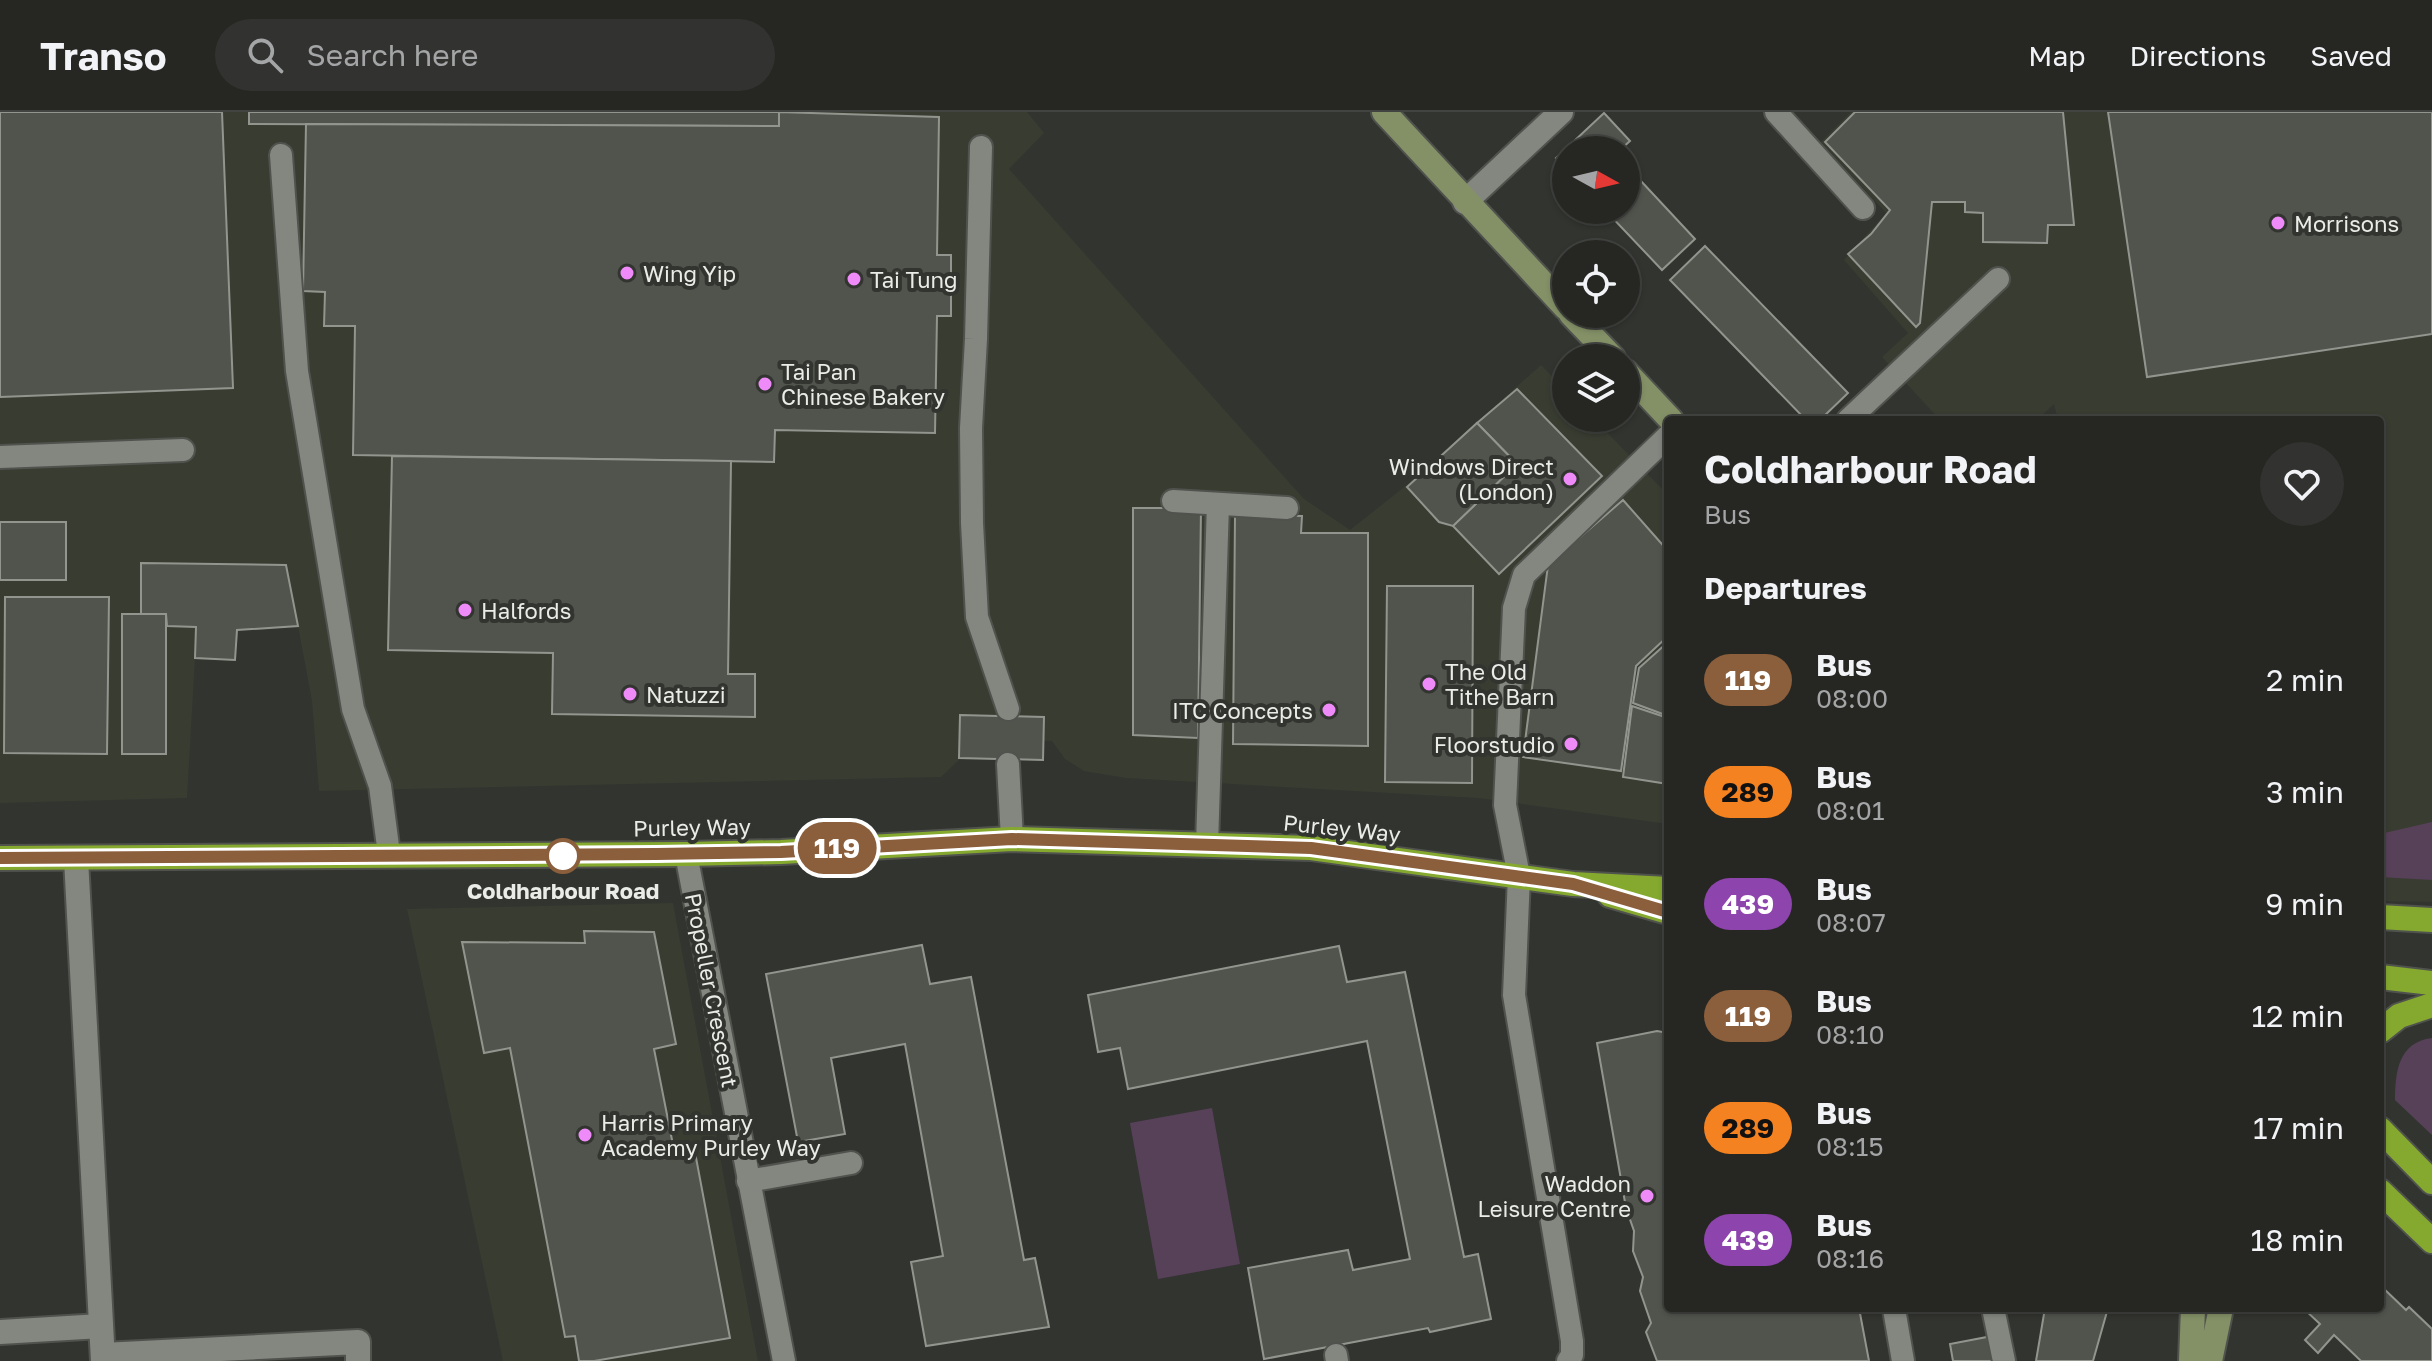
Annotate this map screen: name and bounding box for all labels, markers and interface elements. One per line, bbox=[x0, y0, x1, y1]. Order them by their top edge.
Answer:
search box bbox=[215, 19, 775, 91]
text: Transo bbox=[40, 33, 167, 78]
icon: search bbox=[243, 33, 287, 77]
text: Search here bbox=[307, 37, 478, 73]
text: Map bbox=[2028, 39, 2085, 72]
text: Directions bbox=[2129, 39, 2266, 72]
text: Saved bbox=[2310, 39, 2392, 72]
north arrow bbox=[1552, 136, 1640, 224]
map controls bbox=[1552, 136, 1640, 432]
place label: Morrisons bbox=[2294, 210, 2399, 237]
marker: Morrisons bbox=[2269, 214, 2287, 232]
button: locate bbox=[1552, 240, 1640, 328]
place label: Wing Yip bbox=[643, 260, 736, 287]
marker: Wing Yip bbox=[618, 264, 636, 282]
place label: Tai Tung bbox=[870, 266, 958, 293]
marker: Tai Tung bbox=[845, 270, 863, 288]
button: layers bbox=[1552, 344, 1640, 432]
place label: Tai Pan Chinese Bakery bbox=[781, 358, 945, 410]
marker: Tai Pan Chinese Bakery bbox=[756, 375, 774, 393]
button: heart bbox=[2260, 442, 2344, 526]
text: Coldharbour Road bbox=[1704, 446, 2037, 491]
place label: Windows Direct (London) bbox=[1389, 453, 1554, 505]
marker: Windows Direct (London) bbox=[1561, 470, 1579, 488]
text: Bus bbox=[1704, 499, 1751, 530]
text: Departures bbox=[1704, 570, 1867, 606]
place label: Halfords bbox=[481, 597, 571, 624]
marker: Halfords bbox=[456, 601, 474, 619]
text: Bus bbox=[1816, 647, 1872, 683]
place label: The Old Tithe Barn bbox=[1445, 658, 1554, 710]
text: 2 min bbox=[2266, 662, 2344, 698]
text: 119 bbox=[1725, 663, 1771, 696]
marker: The Old Tithe Barn bbox=[1420, 675, 1438, 693]
place label: Natuzzi bbox=[646, 681, 726, 708]
text: 08:00 bbox=[1816, 683, 1888, 714]
marker: Natuzzi bbox=[621, 685, 639, 703]
place label: ITC Concepts bbox=[1172, 697, 1313, 724]
marker: ITC Concepts bbox=[1320, 701, 1338, 719]
place label: Floorstudio bbox=[1434, 731, 1555, 758]
marker: Floorstudio bbox=[1562, 735, 1580, 753]
text: Bus bbox=[1816, 759, 1872, 795]
text: 3 min bbox=[2266, 774, 2344, 810]
text: 289 bbox=[1722, 775, 1774, 808]
text: 08:01 bbox=[1816, 795, 1885, 826]
street label: Purley Way bbox=[1282, 808, 1402, 848]
street label: Purley Way bbox=[633, 812, 751, 842]
line badge: 119 bbox=[791, 822, 883, 874]
text: 119 bbox=[814, 831, 860, 864]
marker: Coldharbour Road bbox=[546, 839, 580, 873]
text: Bus bbox=[1816, 871, 1872, 907]
place label: Coldharbour Road bbox=[467, 877, 659, 904]
text: 9 min bbox=[2265, 886, 2344, 922]
text: 439 bbox=[1722, 887, 1774, 920]
street label: Propeller Crescent bbox=[680, 890, 744, 1090]
text: 08:07 bbox=[1816, 907, 1886, 938]
text: Bus bbox=[1816, 983, 1872, 1019]
text: 12 min bbox=[2252, 998, 2344, 1034]
text: 119 bbox=[1725, 999, 1771, 1032]
text: 08:10 bbox=[1816, 1019, 1885, 1050]
text: Bus bbox=[1816, 1095, 1872, 1131]
place label: Harris Primary Academy Purley Way bbox=[601, 1109, 821, 1161]
text: 17 min bbox=[2253, 1110, 2344, 1146]
text: 289 bbox=[1722, 1111, 1774, 1144]
marker: Harris Primary Academy Purley Way bbox=[576, 1126, 594, 1144]
text: 08:15 bbox=[1816, 1131, 1883, 1162]
place label: Waddon Leisure Centre bbox=[1477, 1170, 1631, 1222]
marker: Waddon Leisure Centre bbox=[1638, 1187, 1656, 1205]
text: Bus bbox=[1816, 1207, 1872, 1243]
text: 18 min bbox=[2251, 1222, 2344, 1258]
text: 439 bbox=[1722, 1223, 1774, 1256]
text: 08:16 bbox=[1816, 1243, 1884, 1274]

